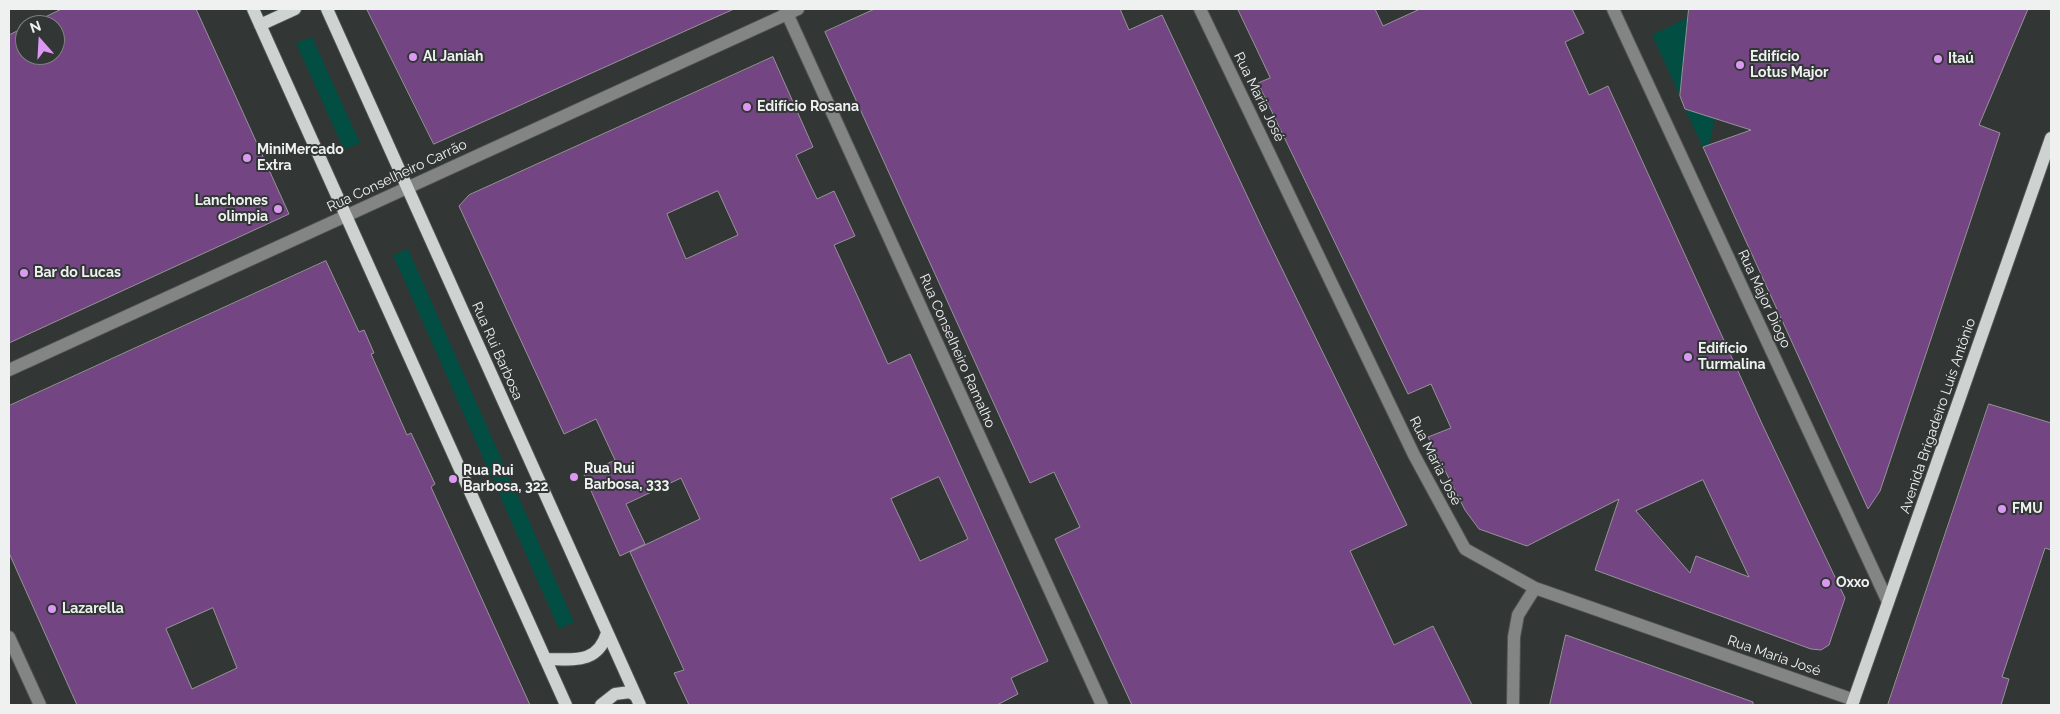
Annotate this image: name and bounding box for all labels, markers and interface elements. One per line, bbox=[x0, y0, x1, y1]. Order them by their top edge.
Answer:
north arrow bbox=[15, 15, 65, 65]
text: N bbox=[28, 17, 43, 36]
place label: Al Janiah bbox=[423, 49, 483, 65]
place label: Edifício Lotus Major bbox=[1750, 49, 1828, 82]
street label: Rua Maria José bbox=[1230, 50, 1288, 144]
marker: Al Janiah bbox=[407, 51, 419, 63]
place label: Itaú bbox=[1948, 51, 1974, 67]
marker: Itaú bbox=[1932, 53, 1944, 65]
marker: Edifício Lotus Major bbox=[1734, 59, 1746, 71]
place label: Edifício Rosana bbox=[757, 99, 859, 115]
marker: Edifício Rosana bbox=[741, 101, 753, 113]
street label: Rua Conselheiro Carrão bbox=[324, 136, 470, 216]
place label: MiniMercado Extra bbox=[257, 142, 344, 174]
marker: MiniMercado Extra bbox=[241, 152, 253, 164]
place label: Lanchones olimpia bbox=[195, 193, 268, 226]
marker: Lanchones olimpia bbox=[272, 203, 284, 215]
street label: Rua Major Diogo bbox=[1734, 247, 1794, 351]
place label: Bar do Lucas bbox=[34, 265, 121, 281]
marker: Bar do Lucas bbox=[18, 267, 30, 279]
street label: Rua Conselheiro Ramalho bbox=[915, 271, 999, 431]
street label: Rua Rui Barbosa bbox=[468, 299, 526, 403]
street label: Avenida Brigadeiro Luís Antônio bbox=[1897, 316, 1979, 516]
place label: Edifício Turmalina bbox=[1698, 341, 1765, 374]
marker: Edifício Turmalina bbox=[1682, 351, 1694, 363]
street label: Rua Maria José bbox=[1405, 414, 1465, 508]
place label: Rua Rui Barbosa, 333 bbox=[584, 461, 669, 494]
place label: Rua Rui Barbosa, 322 bbox=[463, 463, 548, 496]
marker: Rua Rui Barbosa, 333 bbox=[568, 471, 580, 483]
marker: Rua Rui Barbosa, 322 bbox=[447, 473, 459, 485]
place label: FMU bbox=[2012, 501, 2043, 517]
marker: FMU bbox=[1996, 503, 2008, 515]
place label: Oxxo bbox=[1836, 575, 1869, 591]
marker: Oxxo bbox=[1820, 577, 1832, 589]
place label: Lazarella bbox=[62, 601, 124, 617]
marker: Lazarella bbox=[46, 603, 58, 615]
street label: Rua Maria José bbox=[1725, 632, 1823, 680]

